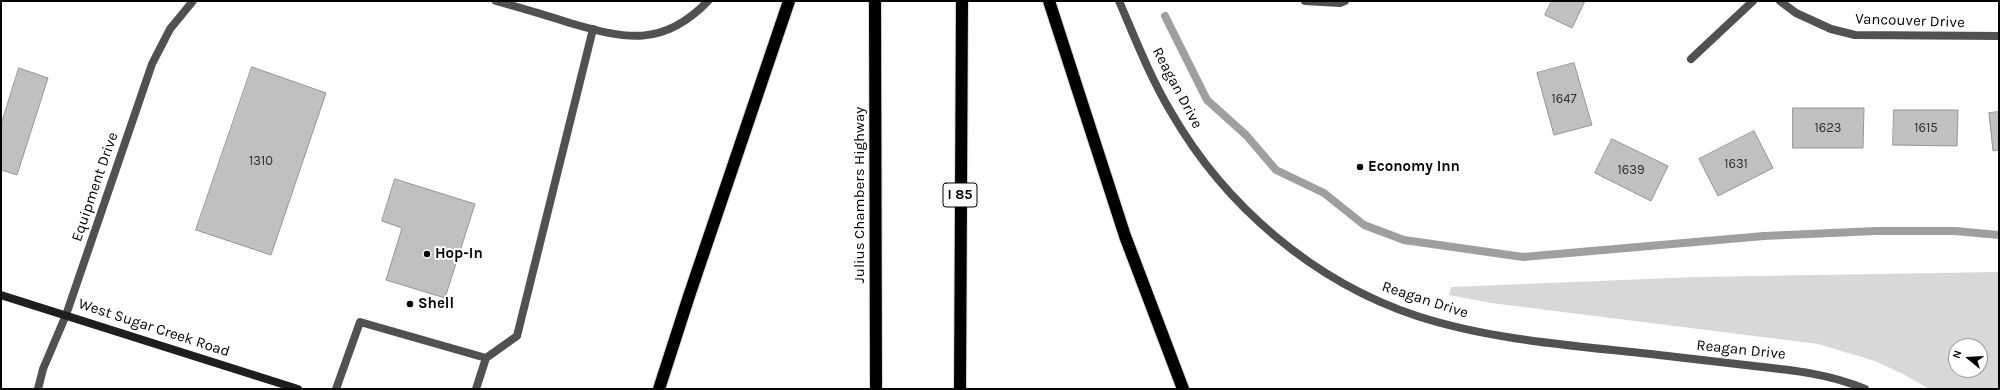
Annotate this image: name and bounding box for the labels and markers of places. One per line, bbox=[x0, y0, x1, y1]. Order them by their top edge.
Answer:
place label: Economy Inn bbox=[1368, 158, 1460, 176]
marker: Economy Inn bbox=[1355, 162, 1365, 172]
place label: Hop-In bbox=[435, 245, 483, 263]
marker: Hop-In bbox=[422, 249, 432, 259]
place label: Shell bbox=[418, 295, 454, 313]
marker: Shell bbox=[405, 299, 415, 309]

